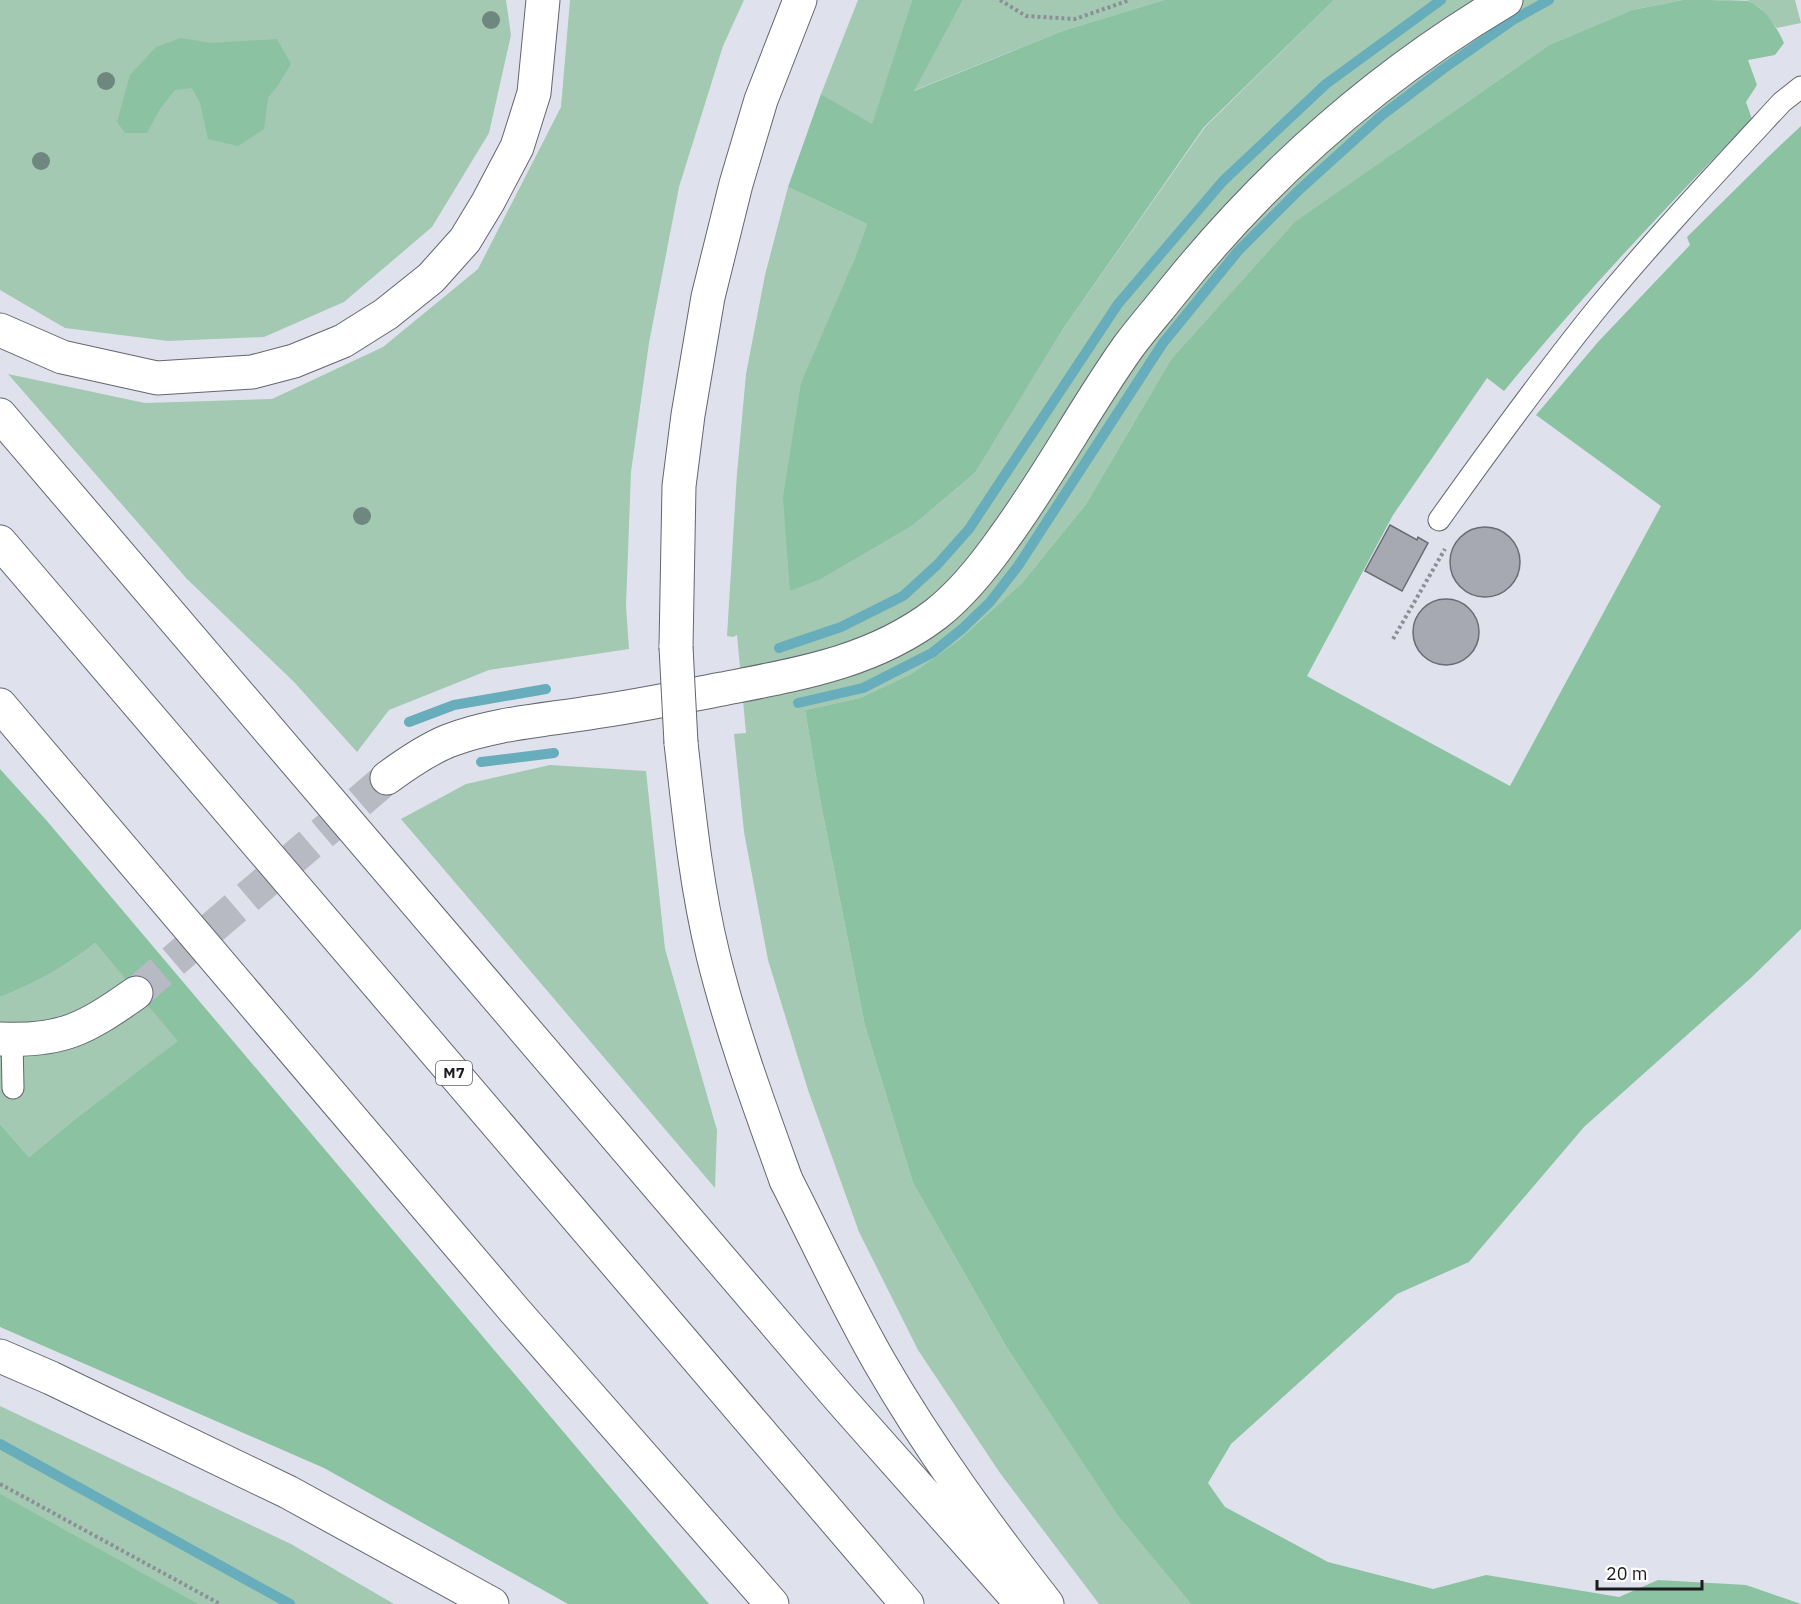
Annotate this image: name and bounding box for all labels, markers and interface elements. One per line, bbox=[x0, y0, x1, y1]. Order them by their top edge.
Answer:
road number: M7 bbox=[436, 1061, 472, 1085]
scale bar bbox=[1597, 1553, 1702, 1591]
text: 20 m bbox=[1606, 1562, 1648, 1585]

